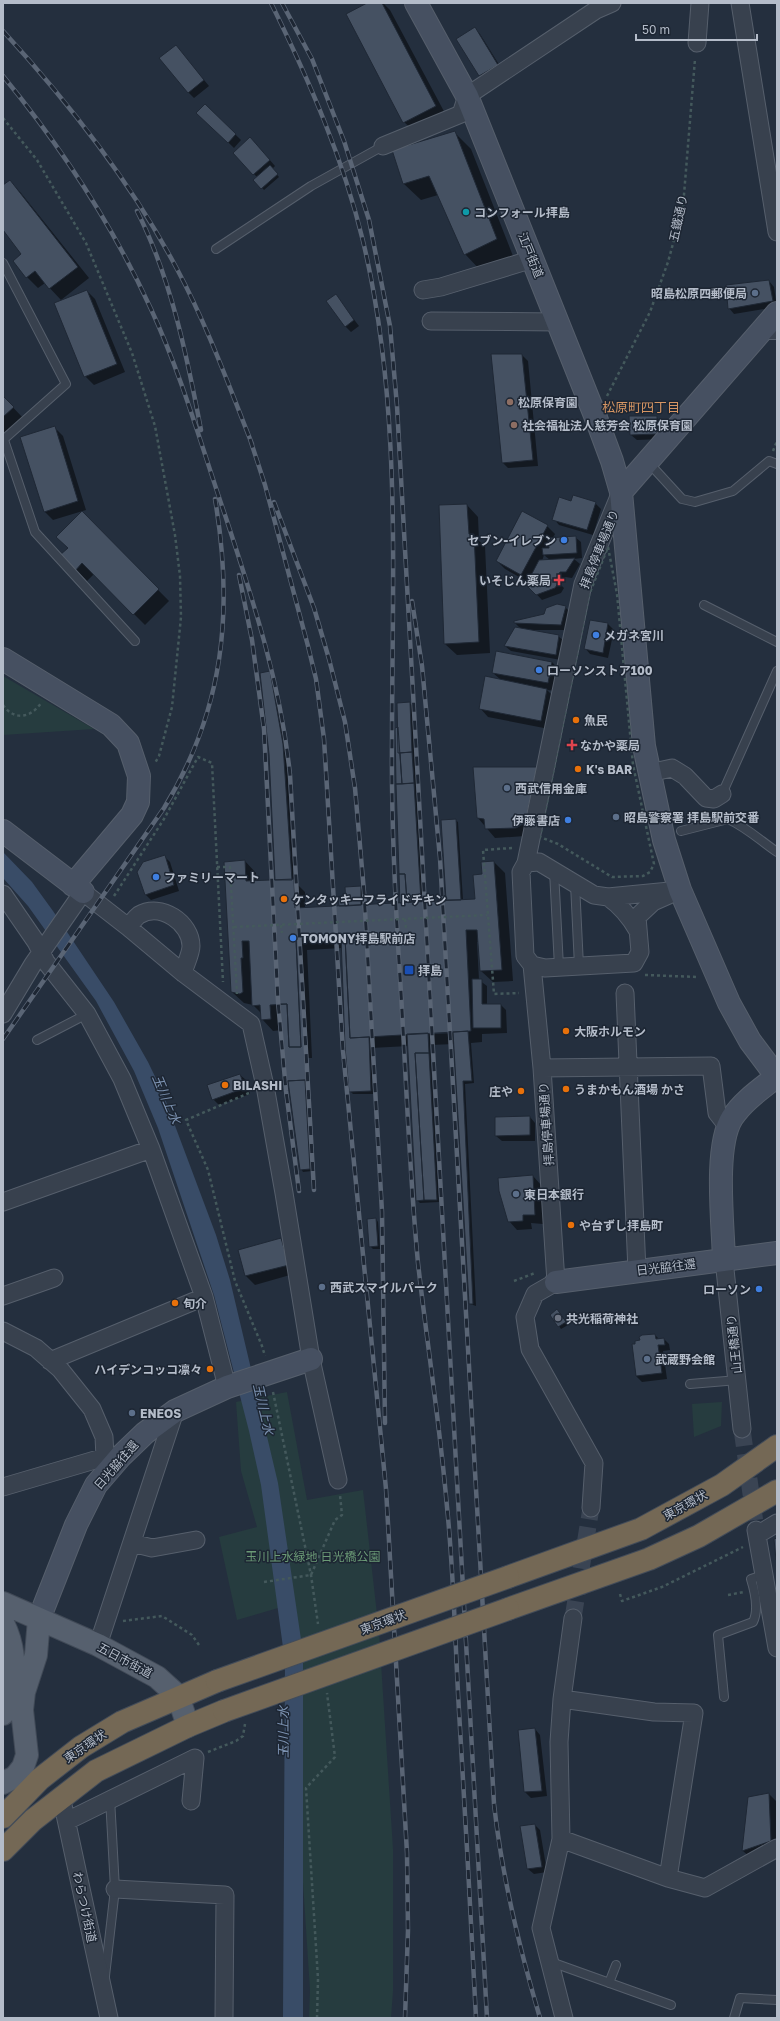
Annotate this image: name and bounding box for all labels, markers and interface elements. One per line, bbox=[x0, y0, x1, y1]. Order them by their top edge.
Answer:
scale bar bbox=[636, 16, 757, 42]
text: 50 m bbox=[642, 22, 670, 37]
street label: 五鐵通り bbox=[666, 193, 690, 243]
place label: コンフォール拝島 bbox=[474, 205, 570, 220]
marker: コンフォール拝島 bbox=[461, 207, 471, 217]
street label: 江戸街道 bbox=[515, 230, 547, 280]
place label: 昭島松原四郵便局 bbox=[651, 286, 747, 301]
marker: 昭島松原四郵便局 bbox=[750, 288, 760, 298]
place label: 松原保育園 bbox=[518, 395, 578, 410]
marker: 松原保育園 bbox=[505, 397, 515, 407]
district label: 松原町四丁目 bbox=[602, 399, 680, 415]
place label: 社会福祉法人慈芳会 松原保育園 bbox=[522, 418, 693, 433]
marker: 社会福祉法人慈芳会 松原保育園 bbox=[509, 420, 519, 430]
street label: 拝島停車場通り bbox=[576, 507, 622, 591]
place label: セブン-イレブン bbox=[467, 533, 556, 548]
marker: セブン-イレブン bbox=[559, 535, 569, 545]
place label: いそじん薬局 bbox=[479, 573, 551, 588]
marker: いそじん薬局 bbox=[554, 575, 564, 585]
place label: メガネ宮川 bbox=[604, 628, 664, 643]
marker: メガネ宮川 bbox=[591, 630, 601, 640]
place label: ローソンストア100 bbox=[547, 663, 653, 678]
marker: ローソンストア100 bbox=[534, 665, 544, 675]
place label: 魚民 bbox=[584, 713, 608, 728]
marker: 魚民 bbox=[571, 715, 581, 725]
place label: なかや薬局 bbox=[580, 738, 640, 753]
marker: なかや薬局 bbox=[567, 740, 577, 750]
place label: K's BAR bbox=[586, 762, 632, 777]
marker: K's BAR bbox=[573, 764, 583, 774]
place label: 西武信用金庫 bbox=[515, 781, 587, 796]
marker: 西武信用金庫 bbox=[502, 783, 512, 793]
place label: 昭島警察署 拝島駅前交番 bbox=[624, 810, 760, 825]
marker: 昭島警察署 拝島駅前交番 bbox=[611, 812, 621, 822]
place label: 伊藤書店 bbox=[512, 813, 560, 828]
marker: 伊藤書店 bbox=[563, 815, 573, 825]
place label: ファミリーマート bbox=[164, 870, 260, 885]
marker: ファミリーマート bbox=[151, 872, 161, 882]
place label: ケンタッキーフライドチキン bbox=[292, 892, 447, 907]
marker: ケンタッキーフライドチキン bbox=[279, 894, 289, 904]
place label: TOMONY拝島駅前店 bbox=[301, 931, 415, 946]
marker: TOMONY拝島駅前店 bbox=[288, 933, 298, 943]
place label: 拝島 bbox=[418, 963, 442, 978]
marker: 拝島 bbox=[403, 964, 415, 976]
place label: 大阪ホルモン bbox=[574, 1024, 646, 1039]
marker: 大阪ホルモン bbox=[561, 1026, 571, 1036]
water label: 玉川上水 bbox=[149, 1072, 185, 1128]
place label: BILASHI bbox=[233, 1078, 282, 1093]
marker: BILASHI bbox=[220, 1080, 230, 1090]
street label: 拝島停車場通り bbox=[536, 1082, 556, 1166]
place label: うまかもん酒場 かさ bbox=[574, 1082, 685, 1097]
place label: 庄や bbox=[489, 1084, 513, 1099]
marker: うまかもん酒場 かさ bbox=[561, 1084, 571, 1094]
marker: 庄や bbox=[516, 1086, 526, 1096]
place label: 東日本銀行 bbox=[524, 1187, 584, 1202]
marker: 東日本銀行 bbox=[511, 1189, 521, 1199]
place label: や台ずし拝島町 bbox=[579, 1218, 663, 1233]
marker: や台ずし拝島町 bbox=[566, 1220, 576, 1230]
street label: 日光脇往還 bbox=[635, 1256, 697, 1278]
place label: 西武スマイルパーク bbox=[330, 1280, 438, 1295]
marker: 西武スマイルパーク bbox=[317, 1282, 327, 1292]
place label: ローソン bbox=[703, 1282, 751, 1297]
marker: ローソン bbox=[754, 1284, 764, 1294]
place label: 旬介 bbox=[183, 1296, 207, 1311]
marker: 旬介 bbox=[170, 1298, 180, 1308]
place label: 共光稲荷神社 bbox=[566, 1311, 638, 1326]
marker: 共光稲荷神社 bbox=[553, 1313, 563, 1323]
street label: 山王橋通り bbox=[723, 1313, 745, 1375]
place label: 武蔵野会館 bbox=[655, 1352, 715, 1367]
marker: 武蔵野会館 bbox=[642, 1354, 652, 1364]
place label: ハイデンコッコ凛々 bbox=[94, 1362, 202, 1377]
marker: ハイデンコッコ凛々 bbox=[205, 1364, 215, 1374]
water label: 玉川上水 bbox=[250, 1382, 278, 1438]
place label: ENEOS bbox=[140, 1406, 181, 1421]
marker: ENEOS bbox=[127, 1408, 137, 1418]
street label: 日光脇往還 bbox=[91, 1437, 141, 1493]
street label: 東京環状 bbox=[660, 1487, 710, 1523]
park label: 玉川上水緑地 日光橋公園 bbox=[245, 1549, 381, 1564]
street label: 東京環状 bbox=[358, 1607, 408, 1637]
street label: 五日市街道 bbox=[95, 1639, 155, 1681]
water label: 玉川上水 bbox=[275, 1704, 291, 1758]
street label: 東京環状 bbox=[61, 1726, 109, 1766]
street label: わらつけ街道 bbox=[70, 1870, 100, 1944]

